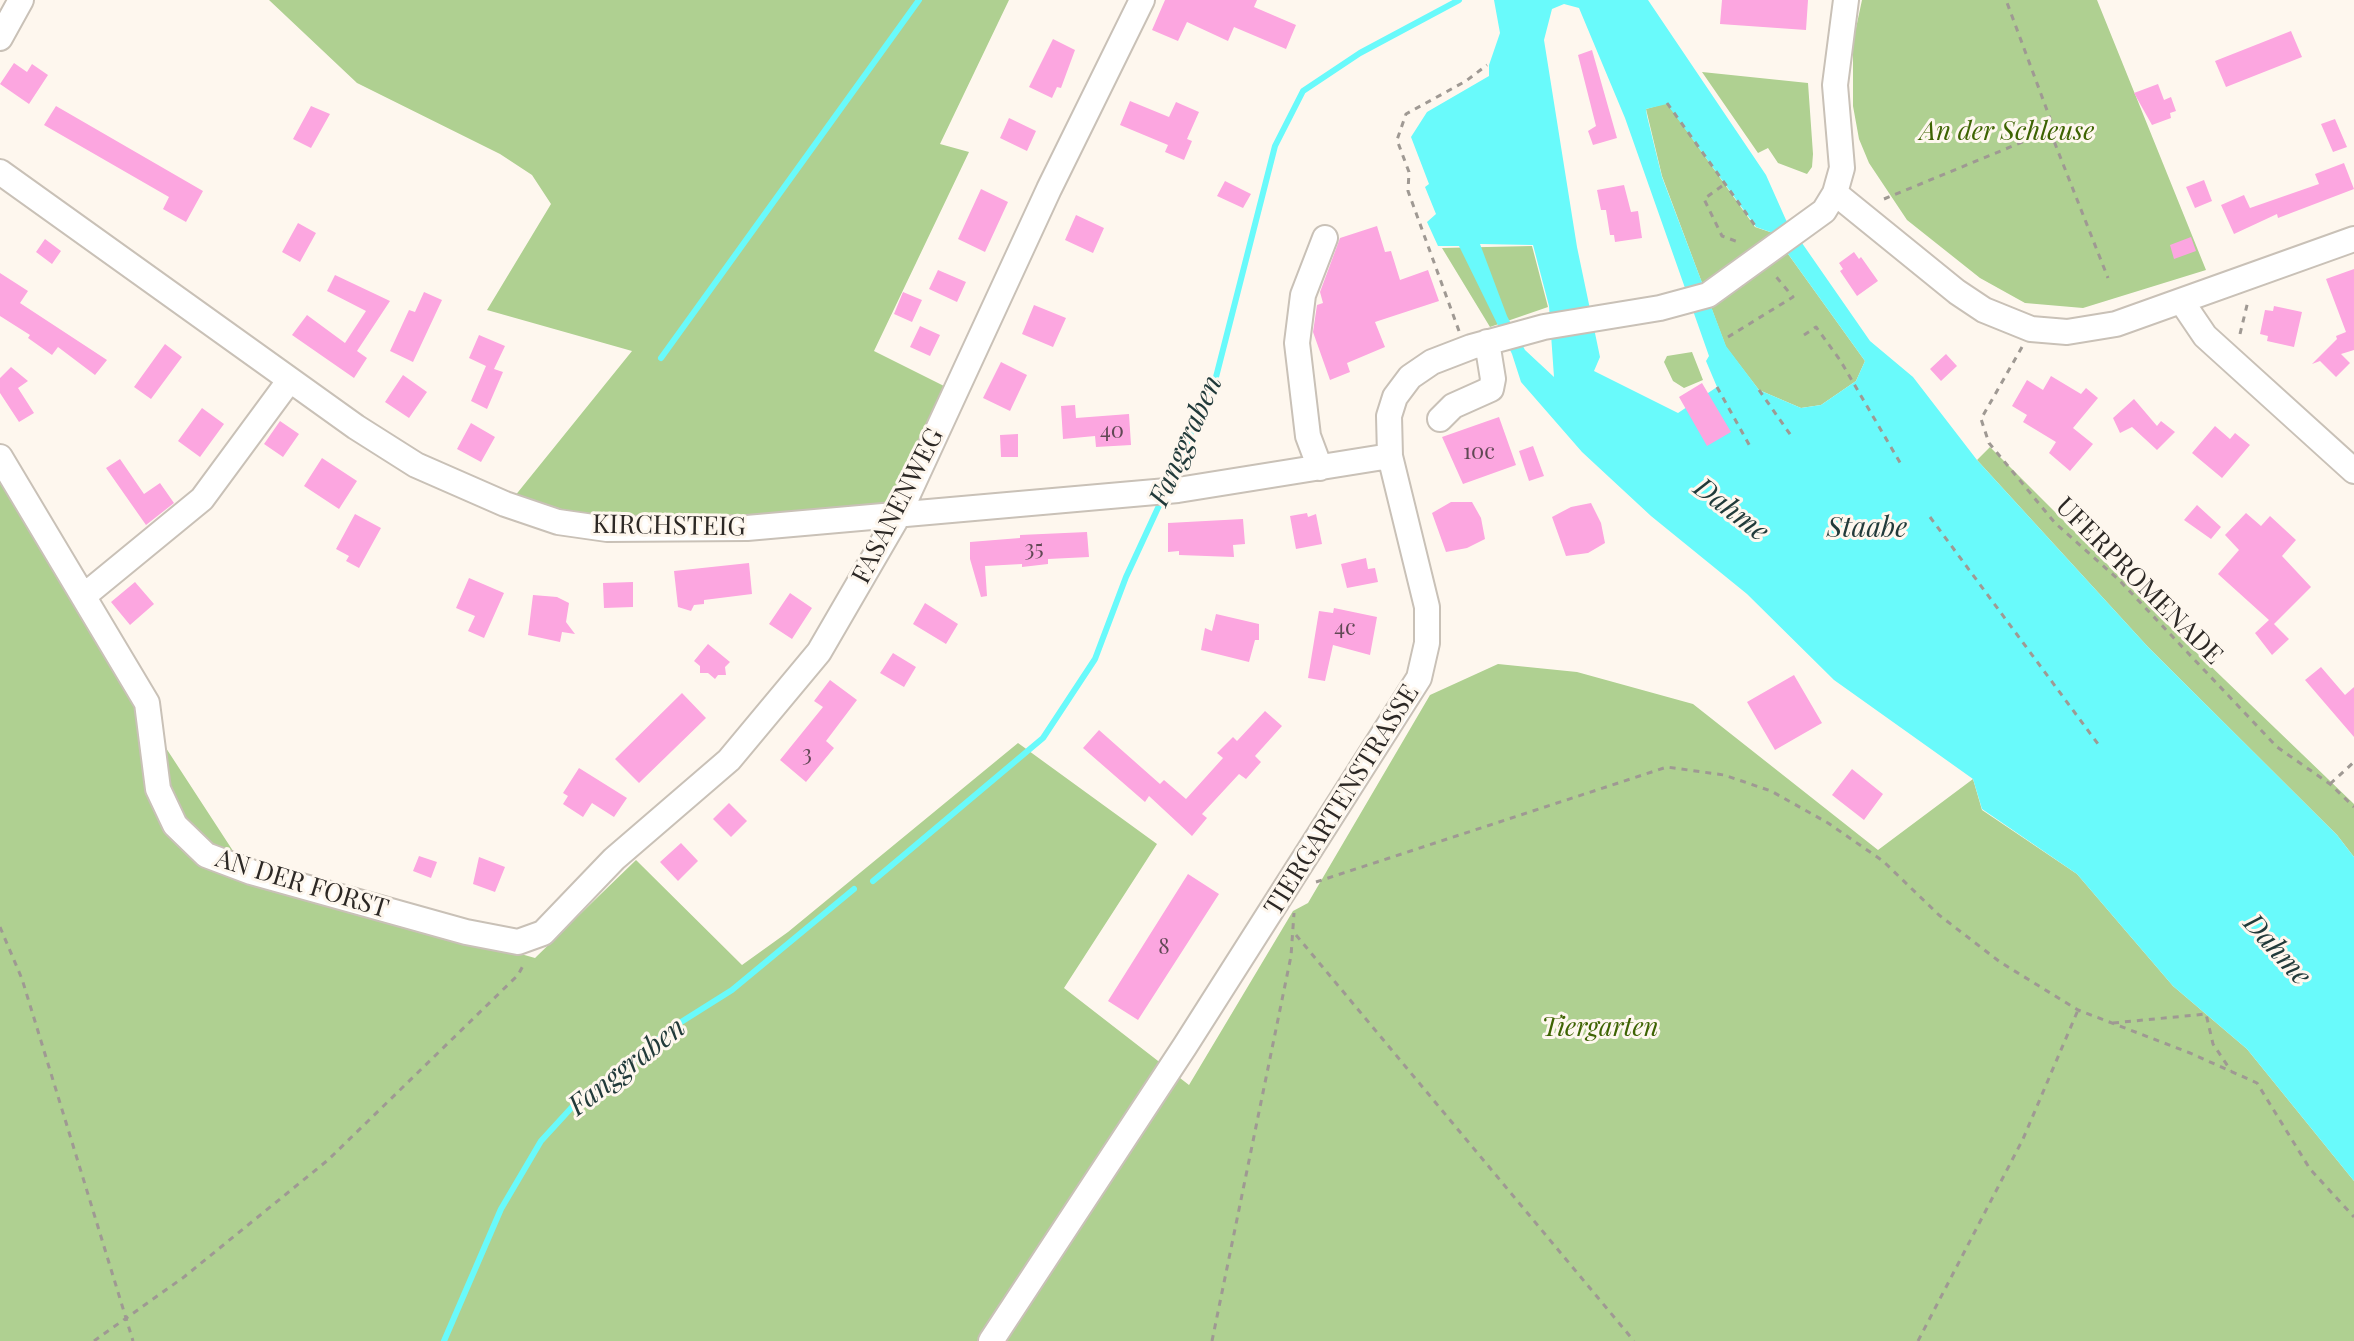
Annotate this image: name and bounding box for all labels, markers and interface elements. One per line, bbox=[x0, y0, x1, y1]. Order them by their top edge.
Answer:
park label: An der Schleuse bbox=[1920, 116, 2094, 148]
water label: Fanggraben bbox=[1142, 371, 1230, 511]
house number: 40 bbox=[1100, 418, 1124, 444]
street label: FASANENWEG bbox=[846, 423, 950, 589]
house number: 10c bbox=[1463, 439, 1495, 465]
water label: Dahme bbox=[1687, 471, 1775, 549]
street label: UFERPROMENADE bbox=[2049, 491, 2229, 671]
street label: KIRCHSTEIG bbox=[592, 509, 746, 543]
water label: Staabe bbox=[1827, 511, 1907, 545]
house number: 35 bbox=[1024, 536, 1044, 562]
house number: 4c bbox=[1334, 615, 1356, 641]
street label: TIERGARTENSTRASSE bbox=[1258, 679, 1426, 921]
house number: 3 bbox=[802, 741, 812, 767]
street label: AN DER FORST bbox=[212, 843, 392, 925]
water label: Dahme bbox=[2236, 907, 2318, 993]
house number: 8 bbox=[1158, 934, 1170, 960]
water label: Fanggraben bbox=[562, 1011, 692, 1123]
park label: Tiergarten bbox=[1541, 1012, 1659, 1044]

